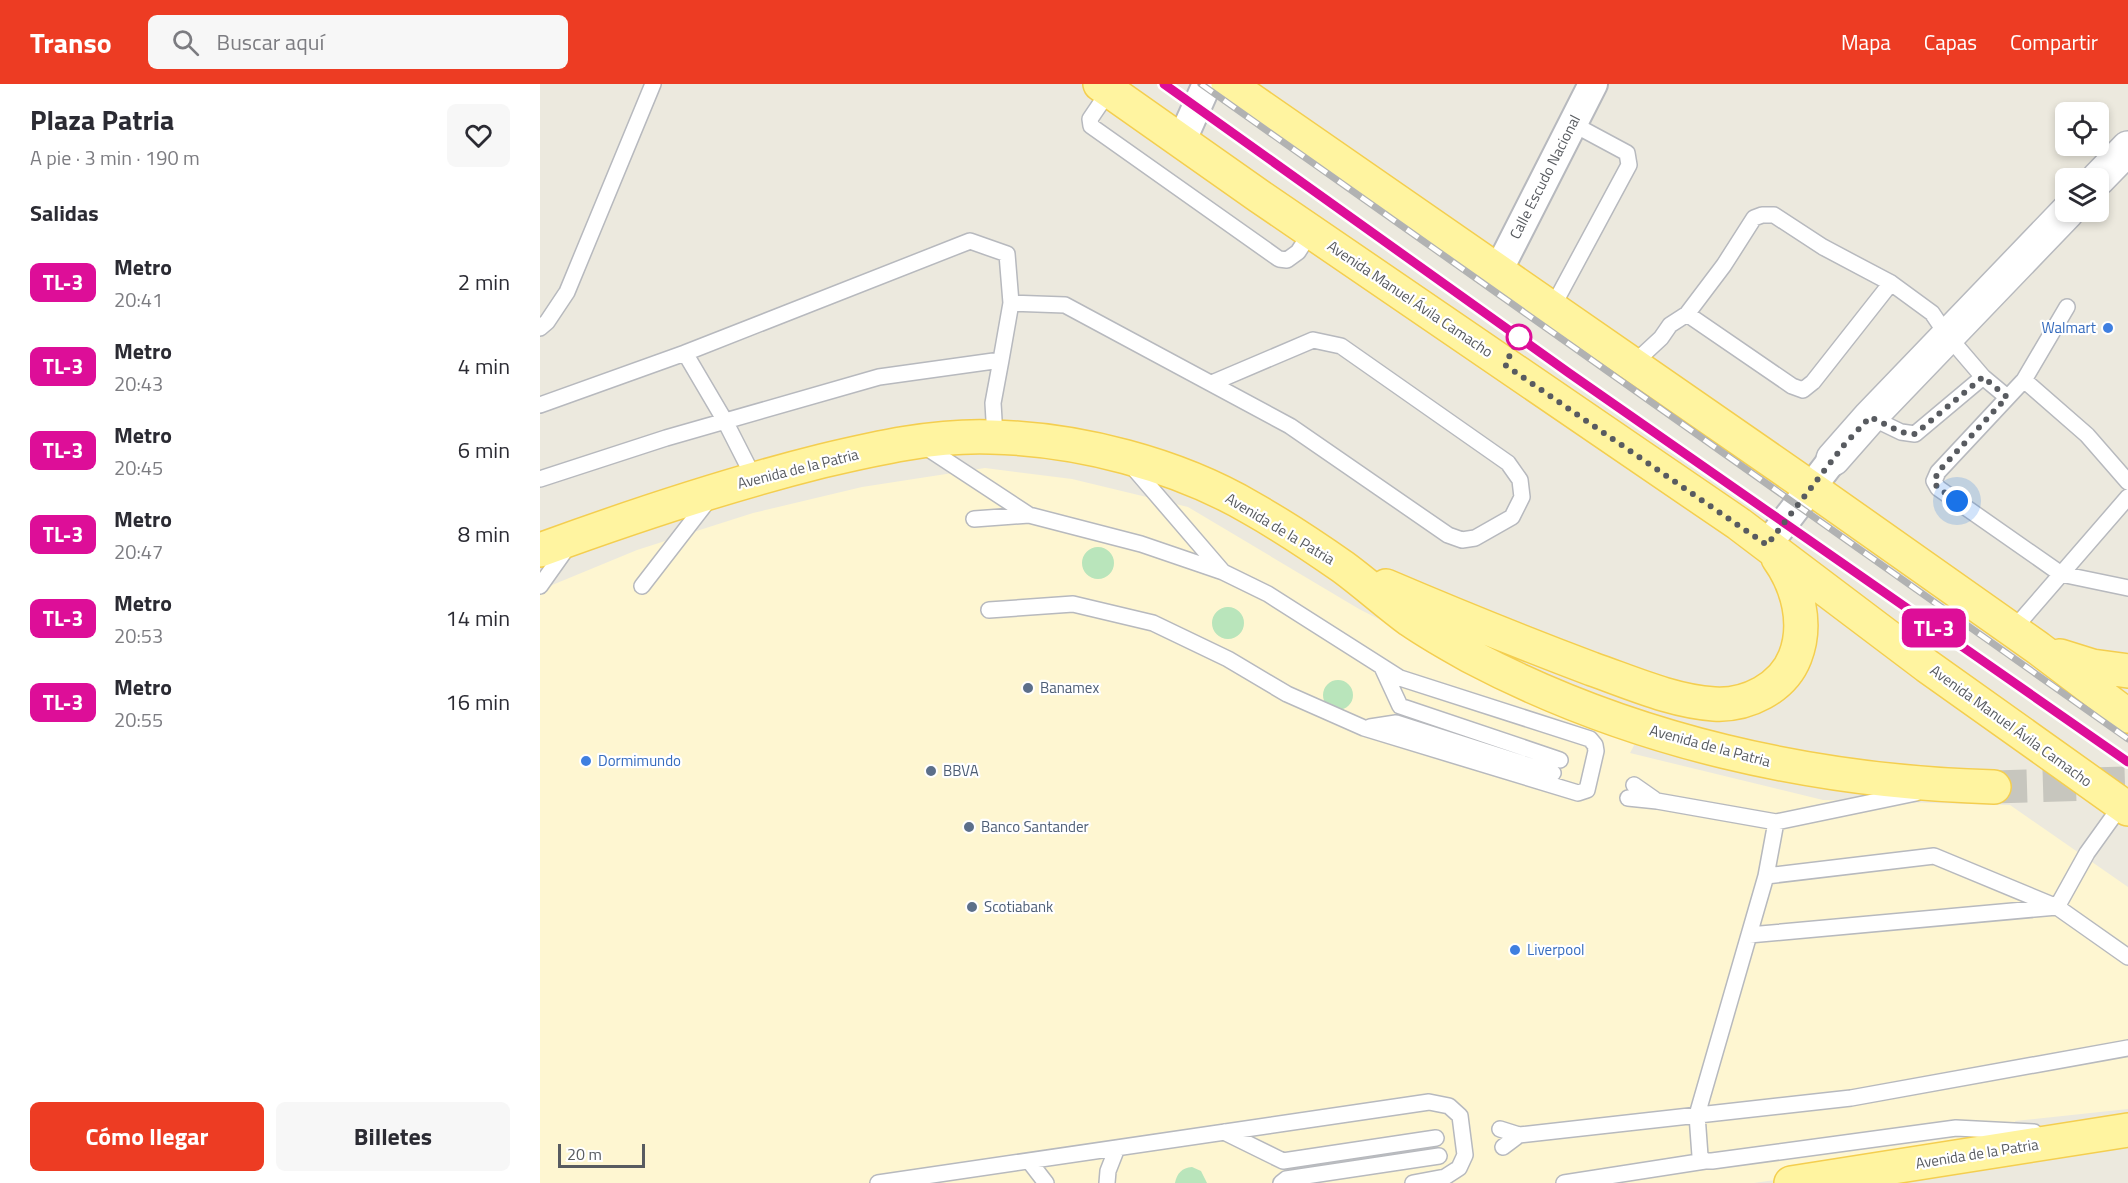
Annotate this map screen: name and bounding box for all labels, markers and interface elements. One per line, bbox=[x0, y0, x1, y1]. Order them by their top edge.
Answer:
search box bbox=[148, 15, 568, 69]
text: Transo bbox=[30, 21, 112, 64]
text: Buscar aquí bbox=[217, 25, 324, 59]
icon: search bbox=[169, 26, 202, 59]
text: Mapa bbox=[1841, 26, 1891, 58]
text: Capas bbox=[1924, 26, 1977, 58]
text: Compartir bbox=[2010, 26, 2098, 58]
text: Plaza Patria bbox=[30, 98, 174, 141]
map controls bbox=[2055, 102, 2109, 222]
button: locate bbox=[2055, 102, 2109, 156]
button: heart bbox=[447, 104, 510, 167]
street label: Calle Escudo Nacional bbox=[1503, 111, 1586, 243]
text: A pie · 3 min · 190 m bbox=[30, 142, 200, 173]
button: layers bbox=[2055, 168, 2109, 222]
text: Salidas bbox=[30, 196, 99, 230]
street label: Avenida Manuel Ávila Camacho bbox=[1323, 234, 1498, 363]
text: Metro bbox=[114, 250, 172, 284]
text: 2 min bbox=[458, 265, 510, 299]
text: TL-3 bbox=[43, 266, 83, 298]
text: 20:41 bbox=[114, 284, 163, 315]
place label: Walmart bbox=[2041, 316, 2097, 339]
marker: Walmart bbox=[2101, 321, 2115, 335]
unlabelled marker bbox=[1506, 324, 1532, 350]
text: Metro bbox=[114, 334, 172, 368]
text: 4 min bbox=[458, 349, 510, 383]
text: TL-3 bbox=[43, 350, 83, 382]
text: 20:43 bbox=[114, 368, 163, 399]
text: Metro bbox=[114, 418, 172, 452]
text: 6 min bbox=[458, 433, 510, 467]
text: TL-3 bbox=[43, 434, 83, 466]
street label: Avenida de la Patria bbox=[735, 442, 861, 495]
text: 20:45 bbox=[114, 452, 163, 483]
your location bbox=[1942, 486, 1972, 516]
street label: Avenida de la Patria bbox=[1221, 487, 1340, 571]
text: Metro bbox=[114, 502, 172, 536]
text: 8 min bbox=[458, 517, 510, 551]
text: TL-3 bbox=[43, 518, 83, 550]
text: 20:47 bbox=[114, 536, 163, 567]
text: Metro bbox=[114, 586, 172, 620]
text: 14 min bbox=[445, 601, 510, 635]
text: TL-3 bbox=[43, 602, 83, 634]
line badge: TL-3 bbox=[1892, 608, 1976, 648]
text: TL-3 bbox=[1914, 612, 1954, 644]
text: 20:53 bbox=[114, 620, 163, 651]
street label: Avenida Manuel Ávila Camacho bbox=[1925, 659, 2097, 792]
text: Metro bbox=[114, 670, 172, 704]
place label: Banamex bbox=[1040, 676, 1099, 699]
marker: Banamex bbox=[1021, 681, 1035, 695]
text: 16 min bbox=[445, 685, 510, 719]
text: TL-3 bbox=[43, 686, 83, 718]
text: 20:55 bbox=[114, 704, 163, 735]
street label: Avenida de la Patria bbox=[1647, 718, 1774, 773]
place label: Dormimundo bbox=[598, 749, 681, 772]
marker: Dormimundo bbox=[579, 754, 593, 768]
place label: BBVA bbox=[943, 759, 979, 782]
marker: BBVA bbox=[924, 764, 938, 778]
place label: Banco Santander bbox=[981, 815, 1089, 838]
marker: Banco Santander bbox=[962, 820, 976, 834]
place label: Scotiabank bbox=[984, 895, 1053, 918]
marker: Scotiabank bbox=[965, 900, 979, 914]
place label: Liverpool bbox=[1527, 938, 1585, 961]
marker: Liverpool bbox=[1508, 943, 1522, 957]
button: Cómo llegar bbox=[30, 1102, 264, 1171]
button: Billetes bbox=[276, 1102, 510, 1171]
street label: Avenida de la Patria bbox=[1914, 1132, 2040, 1175]
scale bar bbox=[558, 1141, 645, 1168]
text: 20 m bbox=[567, 1142, 602, 1166]

